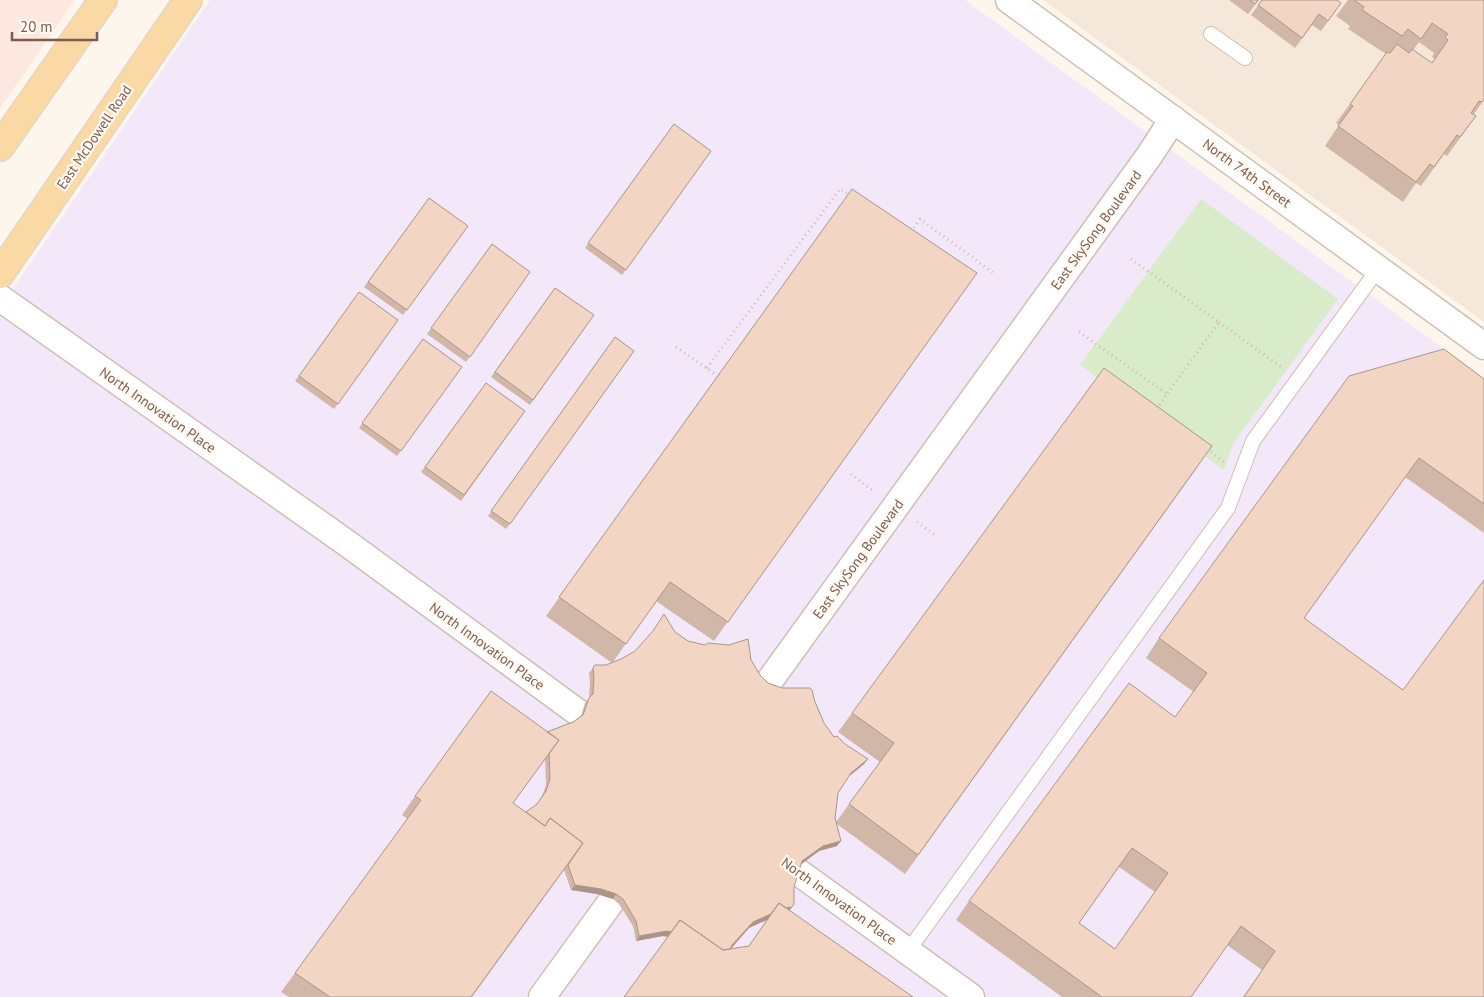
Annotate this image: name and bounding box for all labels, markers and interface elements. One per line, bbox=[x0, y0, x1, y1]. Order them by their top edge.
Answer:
scale bar bbox=[12, 10, 98, 42]
text: 20 m bbox=[20, 17, 53, 36]
street label: East McDowell Road bbox=[53, 82, 135, 192]
street label: North 74th Street bbox=[1199, 135, 1295, 211]
street label: East SkySong Boulevard bbox=[1047, 167, 1145, 293]
street label: North Innovation Place bbox=[96, 363, 220, 457]
street label: East SkySong Boulevard bbox=[809, 496, 907, 622]
street label: North Innovation Place bbox=[426, 598, 548, 694]
street label: North Innovation Place bbox=[778, 853, 900, 949]

